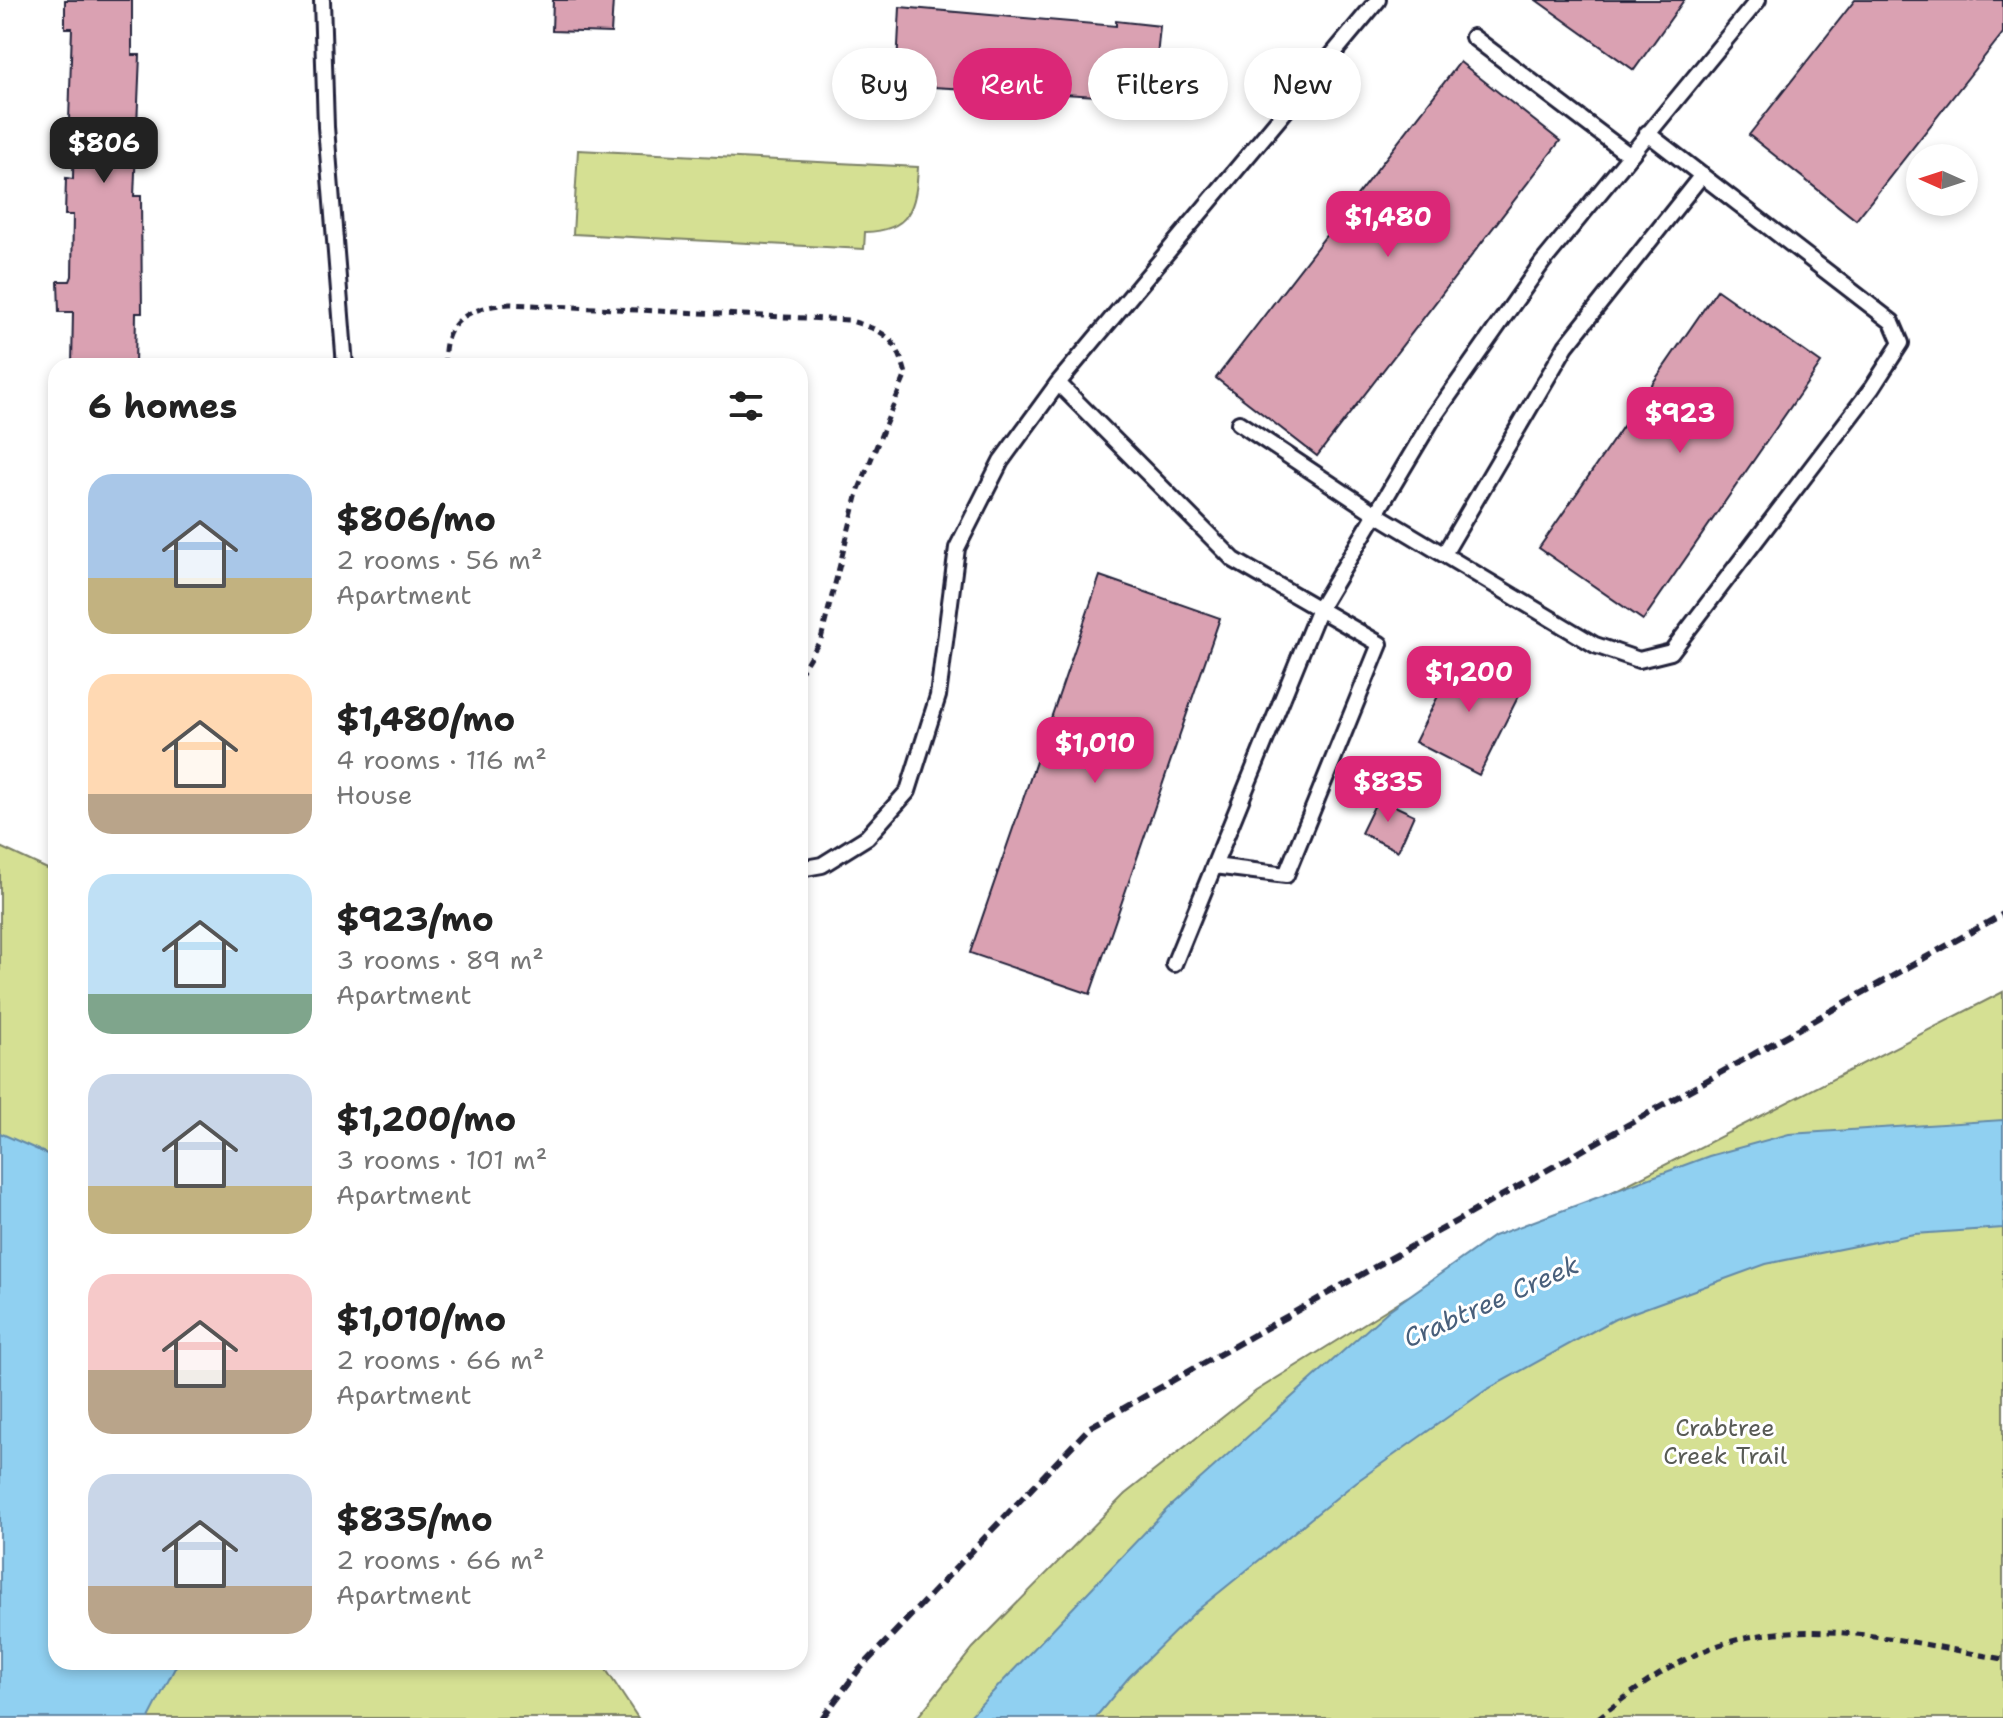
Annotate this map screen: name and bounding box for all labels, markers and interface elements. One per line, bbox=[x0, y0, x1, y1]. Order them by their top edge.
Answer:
chip: Buy bbox=[832, 48, 937, 120]
chip: Rent bbox=[953, 48, 1072, 120]
chip: Filters bbox=[1088, 48, 1228, 120]
chip: New bbox=[1244, 48, 1361, 120]
pin: $806 bbox=[57, 117, 151, 185]
text: $806 bbox=[68, 125, 140, 160]
north arrow bbox=[1906, 144, 1978, 216]
map controls bbox=[1906, 144, 1978, 216]
pin: $1,480 bbox=[1323, 191, 1453, 259]
text: $1,480 bbox=[1344, 199, 1432, 234]
text: 6 homes bbox=[88, 383, 237, 429]
icon: filters bbox=[724, 384, 768, 428]
pin: $923 bbox=[1633, 387, 1727, 455]
text: $923 bbox=[1645, 395, 1715, 430]
text: $806/mo bbox=[336, 496, 496, 542]
icon: home bbox=[152, 506, 248, 602]
text: 2 rooms · 56 m² bbox=[336, 542, 543, 577]
text: Apartment bbox=[336, 577, 472, 612]
pin: $1,200 bbox=[1404, 646, 1534, 714]
text: $1,200 bbox=[1425, 654, 1513, 689]
text: $1,480/mo bbox=[336, 696, 515, 742]
icon: home bbox=[152, 706, 248, 802]
pin: $1,010 bbox=[1030, 717, 1160, 785]
text: $1,010 bbox=[1055, 725, 1135, 760]
text: 4 rooms · 116 m² bbox=[336, 742, 547, 777]
pin: $835 bbox=[1341, 756, 1435, 824]
text: $835 bbox=[1353, 764, 1423, 799]
text: House bbox=[336, 777, 412, 812]
text: $923/mo bbox=[336, 896, 494, 942]
icon: home bbox=[152, 906, 248, 1002]
text: 3 rooms · 89 m² bbox=[336, 942, 544, 977]
text: Apartment bbox=[336, 977, 472, 1012]
text: $1,200/mo bbox=[336, 1096, 516, 1142]
icon: home bbox=[152, 1106, 248, 1202]
text: 3 rooms · 101 m² bbox=[336, 1142, 547, 1177]
text: Apartment bbox=[336, 1177, 472, 1212]
water label: Crabtree Creek bbox=[1398, 1247, 1585, 1355]
text: $1,010/mo bbox=[336, 1296, 506, 1342]
icon: home bbox=[152, 1306, 248, 1402]
text: 2 rooms · 66 m² bbox=[336, 1342, 545, 1377]
text: Apartment bbox=[336, 1377, 472, 1412]
park label: Crabtree Creek Trail bbox=[1663, 1412, 1788, 1472]
text: $835/mo bbox=[336, 1496, 493, 1542]
icon: home bbox=[152, 1506, 248, 1602]
text: 2 rooms · 66 m² bbox=[336, 1542, 545, 1577]
text: Apartment bbox=[336, 1577, 472, 1612]

